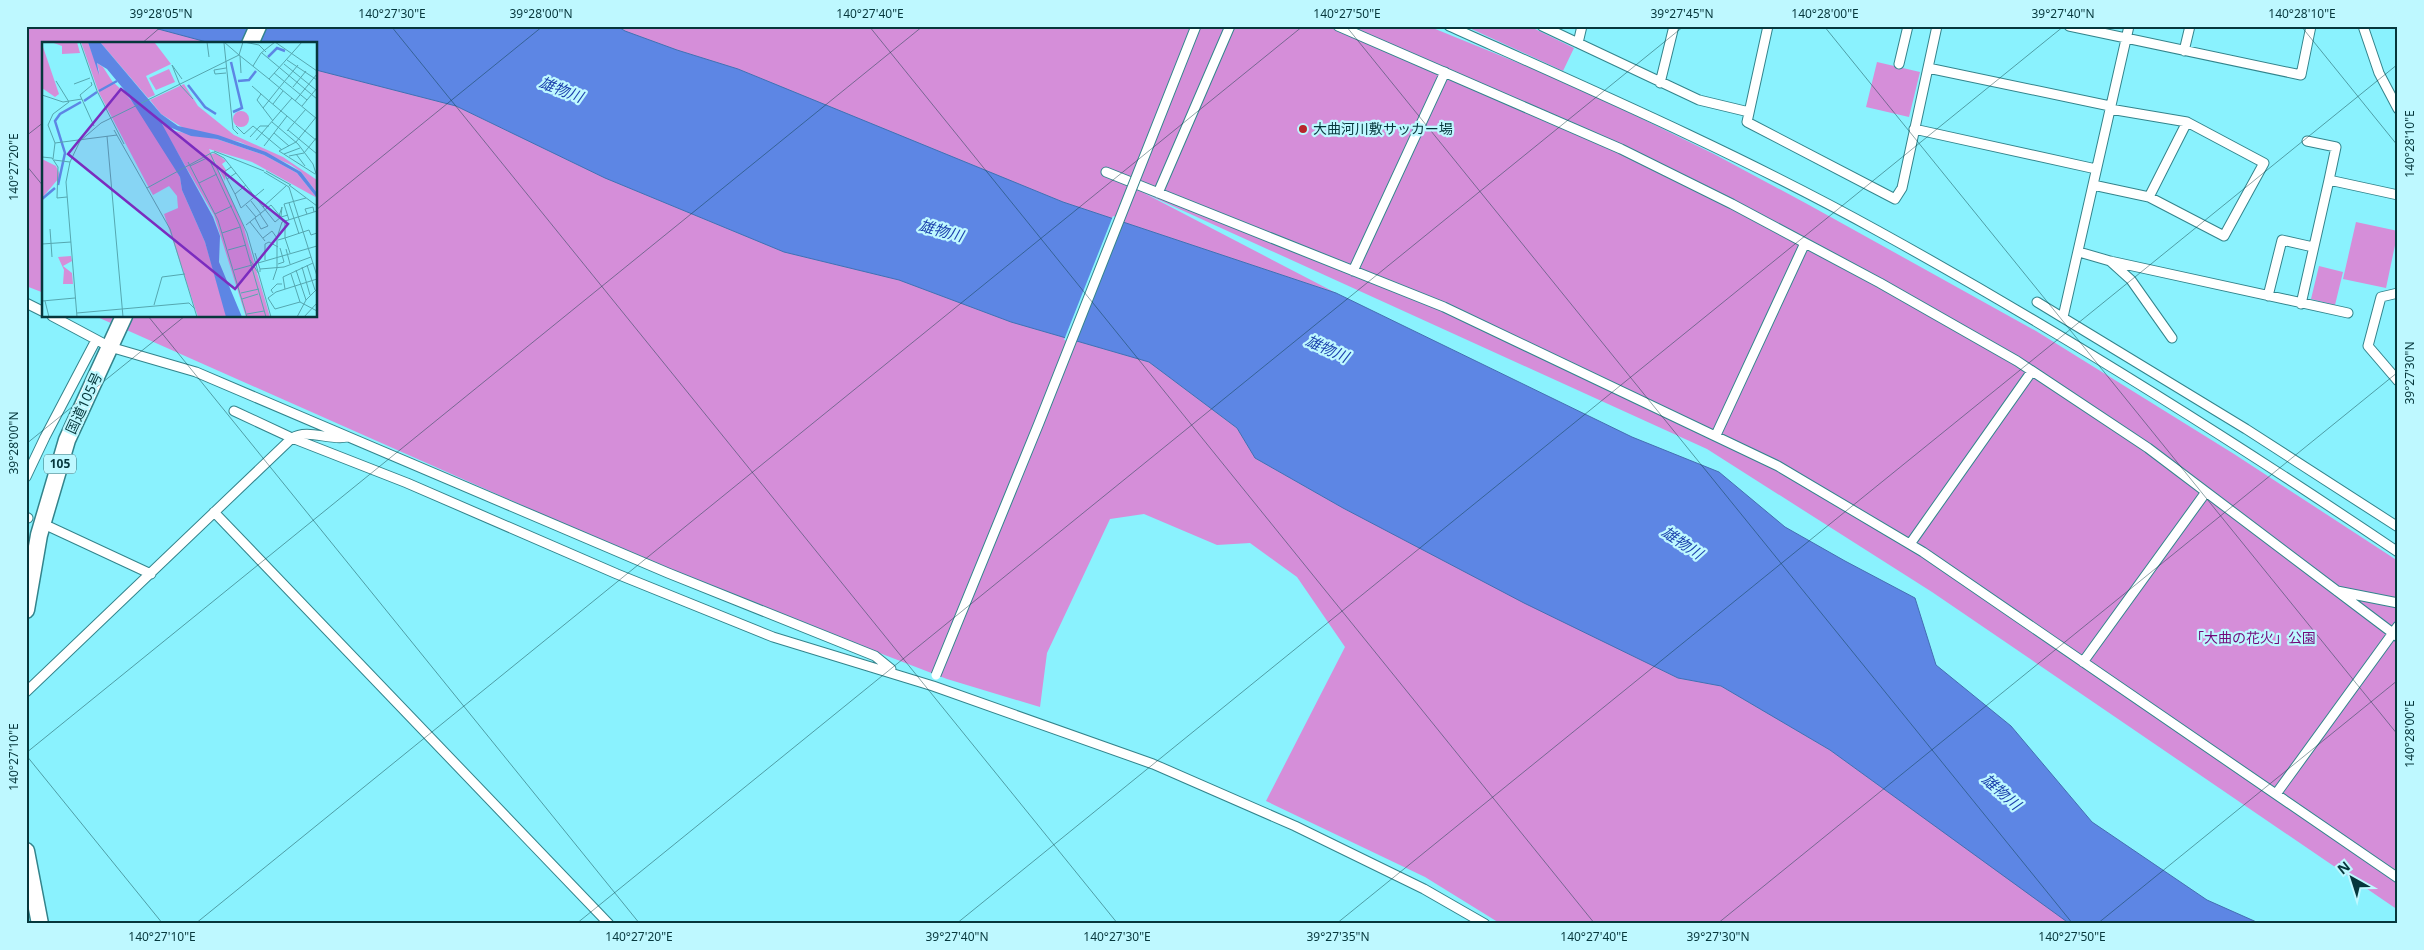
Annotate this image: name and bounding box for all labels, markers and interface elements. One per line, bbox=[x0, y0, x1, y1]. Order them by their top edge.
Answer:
text: 39°28'05"N bbox=[129, 5, 193, 22]
text: 140°27'30"E bbox=[358, 5, 426, 22]
text: 39°28'00"N bbox=[509, 5, 573, 22]
text: 140°27'40"E bbox=[836, 5, 904, 22]
text: 140°27'50"E bbox=[1313, 5, 1381, 22]
text: 39°27'45"N bbox=[1650, 5, 1714, 22]
text: 140°28'00"E bbox=[1791, 5, 1859, 22]
text: 39°27'40"N bbox=[2031, 5, 2095, 22]
text: 140°28'10"E bbox=[2268, 5, 2336, 22]
inset map bbox=[42, 42, 318, 318]
water label: 雄物川 bbox=[537, 72, 588, 107]
text: 140°28'10"E bbox=[2401, 110, 2418, 178]
place label: 大曲河川敷サッカー場 bbox=[1313, 119, 1453, 138]
marker: 大曲河川敷サッカー場 bbox=[1297, 123, 1309, 135]
text: 140°27'20"E bbox=[5, 133, 22, 201]
water label: 雄物川 bbox=[917, 215, 968, 246]
water label: 雄物川 bbox=[1303, 330, 1354, 367]
text: 39°27'30"N bbox=[2401, 341, 2418, 405]
street label: 国道105号 bbox=[61, 369, 106, 437]
text: 39°28'00"N bbox=[5, 411, 22, 475]
road number: 105 bbox=[44, 454, 76, 474]
water label: 雄物川 bbox=[1658, 521, 1708, 564]
park label: 「大曲の花火」公園 bbox=[2190, 628, 2316, 647]
text: 140°28'00"E bbox=[2401, 700, 2418, 768]
text: 140°27'10"E bbox=[5, 723, 22, 791]
water label: 雄物川 bbox=[1978, 769, 2027, 815]
north arrow bbox=[2326, 852, 2376, 902]
text: N bbox=[2333, 857, 2354, 878]
text: 140°27'10"E bbox=[128, 928, 196, 945]
text: 140°27'20"E bbox=[605, 928, 673, 945]
text: 39°27'40"N bbox=[925, 928, 989, 945]
text: 140°27'30"E bbox=[1083, 928, 1151, 945]
text: 39°27'35"N bbox=[1306, 928, 1370, 945]
text: 140°27'40"E bbox=[1560, 928, 1628, 945]
text: 39°27'30"N bbox=[1686, 928, 1750, 945]
text: 140°27'50"E bbox=[2038, 928, 2106, 945]

